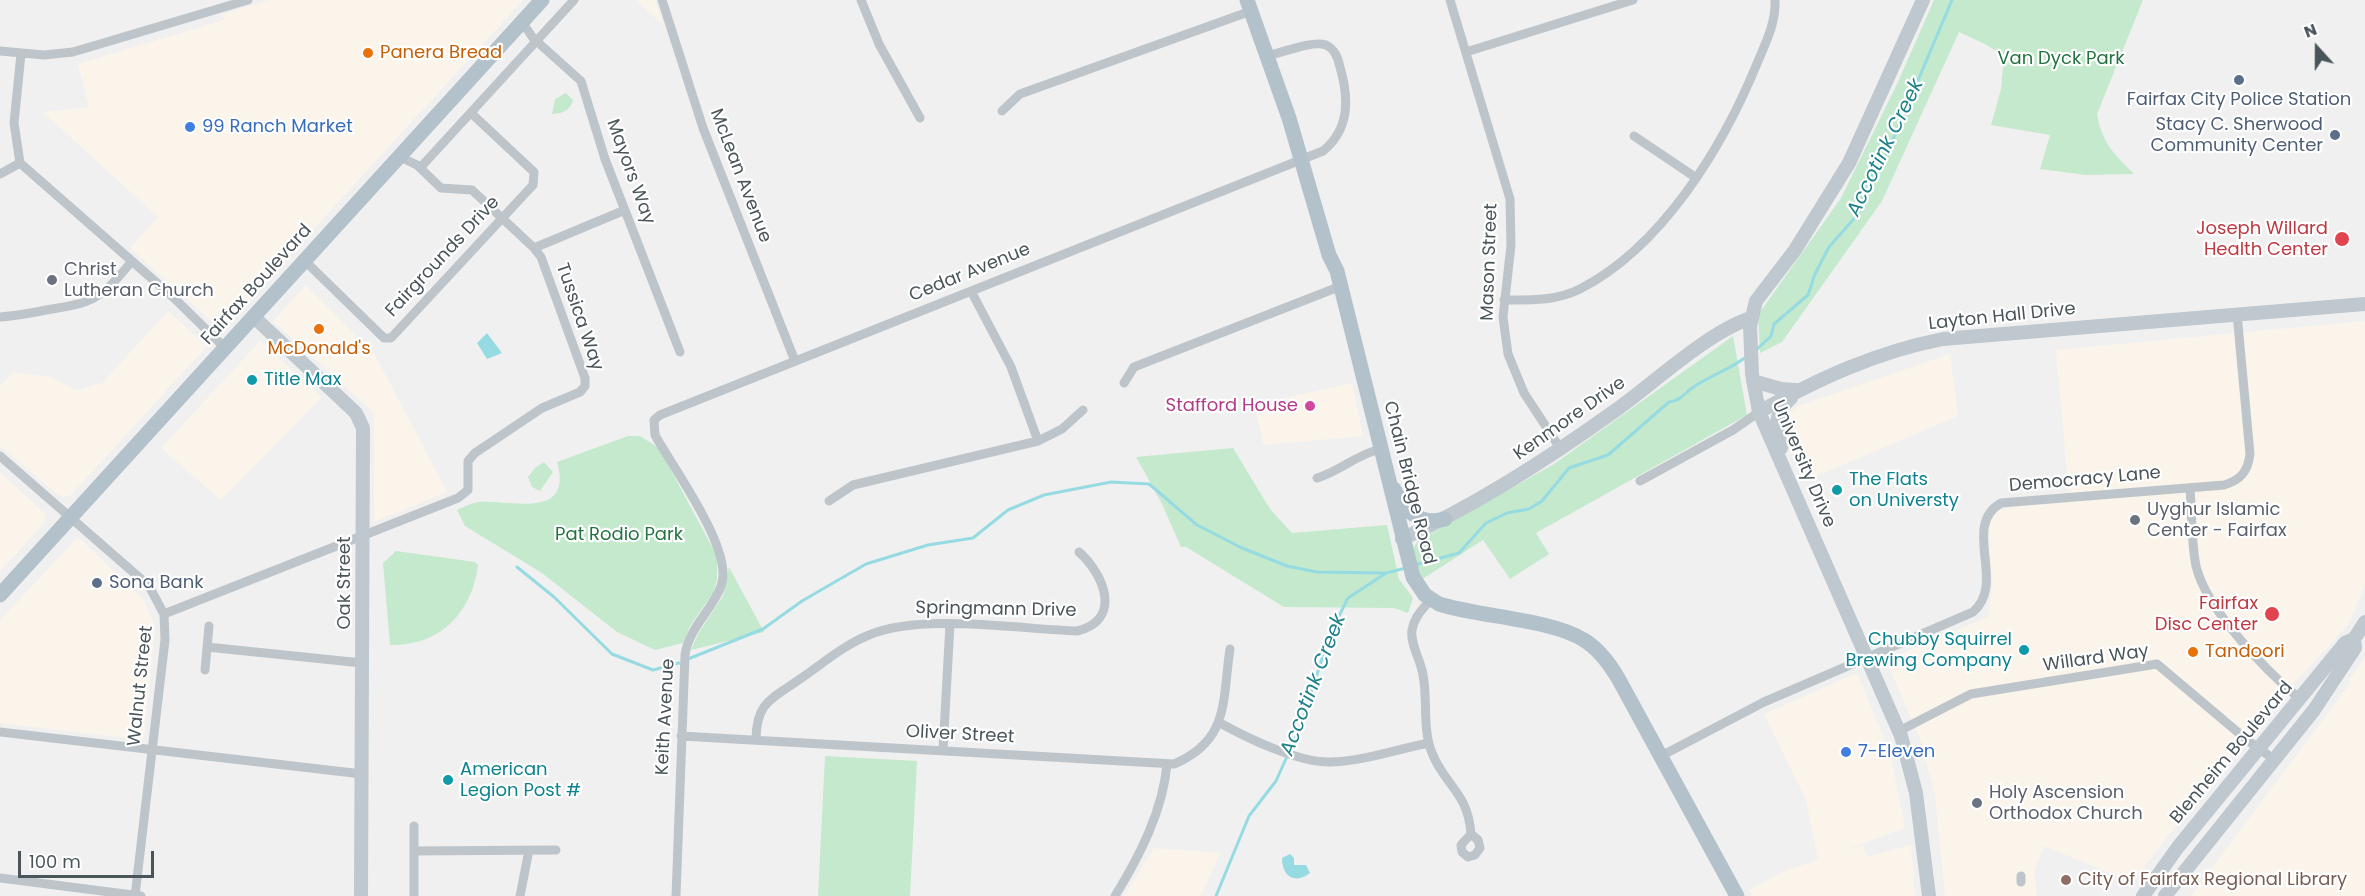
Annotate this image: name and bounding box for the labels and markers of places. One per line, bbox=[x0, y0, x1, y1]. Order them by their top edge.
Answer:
place label: Panera Bread bbox=[380, 42, 502, 64]
marker: Panera Bread bbox=[361, 46, 375, 60]
marker: Fairfax City Police Station bbox=[2232, 73, 2246, 87]
place label: Fairfax City Police Station bbox=[2127, 89, 2351, 111]
place label: Stacy C. Sherwood Community Center bbox=[2151, 114, 2323, 156]
place label: 99 Ranch Market bbox=[202, 116, 353, 138]
marker: 99 Ranch Market bbox=[183, 120, 197, 134]
marker: Stacy C. Sherwood Community Center bbox=[2328, 128, 2342, 142]
place label: Joseph Willard Health Center bbox=[2196, 218, 2328, 260]
marker: Joseph Willard Health Center bbox=[2333, 230, 2351, 248]
place label: Christ Lutheran Church bbox=[64, 259, 214, 302]
marker: Christ Lutheran Church bbox=[45, 273, 59, 287]
marker: McDonald's bbox=[312, 322, 326, 336]
place label: McDonald's bbox=[267, 338, 371, 360]
place label: Title Max bbox=[264, 369, 341, 391]
marker: Title Max bbox=[245, 373, 259, 387]
place label: Stafford House bbox=[1166, 395, 1298, 417]
marker: Stafford House bbox=[1303, 399, 1317, 413]
place label: The Flats on Universty bbox=[1849, 469, 1959, 512]
marker: The Flats on Universty bbox=[1830, 483, 1844, 497]
place label: Uyghur Islamic Center - Fairfax bbox=[2147, 499, 2287, 542]
marker: Uyghur Islamic Center - Fairfax bbox=[2128, 513, 2142, 527]
place label: Sona Bank bbox=[109, 572, 204, 594]
marker: Sona Bank bbox=[90, 576, 104, 590]
place label: Fairfax Disc Center bbox=[2155, 593, 2258, 636]
marker: Fairfax Disc Center bbox=[2263, 605, 2281, 623]
place label: Chubby Squirrel Brewing Company bbox=[1845, 629, 2012, 672]
place label: Tandoori bbox=[2205, 641, 2285, 663]
marker: Chubby Squirrel Brewing Company bbox=[2017, 643, 2031, 657]
marker: Tandoori bbox=[2186, 645, 2200, 659]
place label: 7-Eleven bbox=[1858, 741, 1935, 763]
marker: 7-Eleven bbox=[1839, 745, 1853, 759]
place label: American Legion Post # bbox=[460, 759, 581, 802]
marker: American Legion Post # bbox=[441, 773, 455, 787]
place label: Holy Ascension Orthodox Church bbox=[1989, 782, 2143, 824]
marker: Holy Ascension Orthodox Church bbox=[1970, 796, 1984, 810]
place label: City of Fairfax Regional Library bbox=[2078, 869, 2347, 891]
marker: City of Fairfax Regional Library bbox=[2059, 873, 2073, 887]

